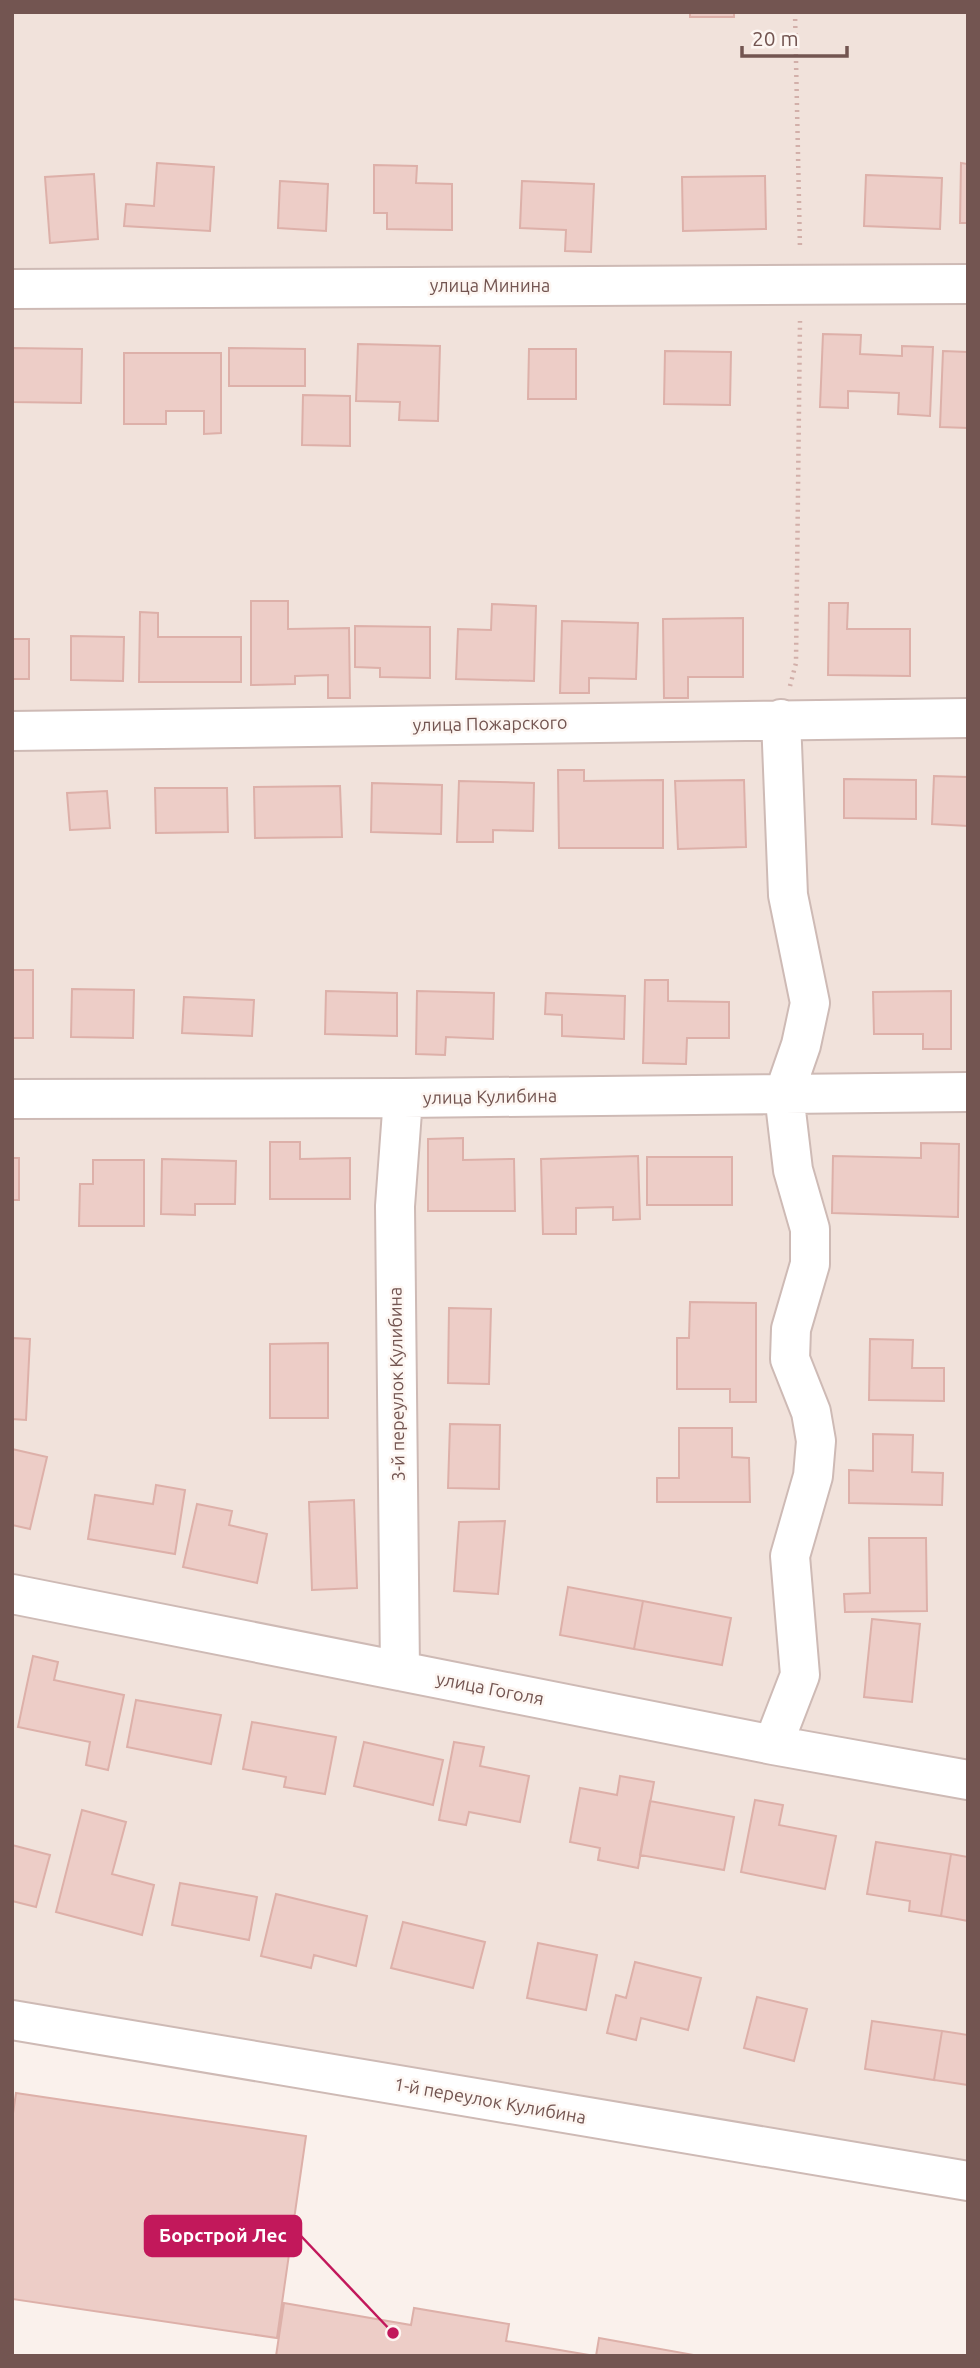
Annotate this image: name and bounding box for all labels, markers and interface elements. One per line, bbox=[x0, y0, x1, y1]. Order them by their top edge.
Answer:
scale bar bbox=[742, 14, 847, 58]
text: 20 m bbox=[752, 26, 799, 50]
street label: улица Минина bbox=[430, 275, 550, 295]
street label: улица Пожарского bbox=[412, 712, 568, 734]
street label: улица Кулибина bbox=[423, 1085, 557, 1107]
street label: 3-й переулок Кулибина bbox=[384, 1287, 408, 1481]
street label: улица Гоголя bbox=[435, 1668, 546, 1708]
street label: 1-й переулок Кулибина bbox=[393, 2073, 588, 2127]
callout: Борстрой Лес bbox=[145, 2216, 301, 2256]
text: Борстрой Лес bbox=[159, 2224, 287, 2246]

